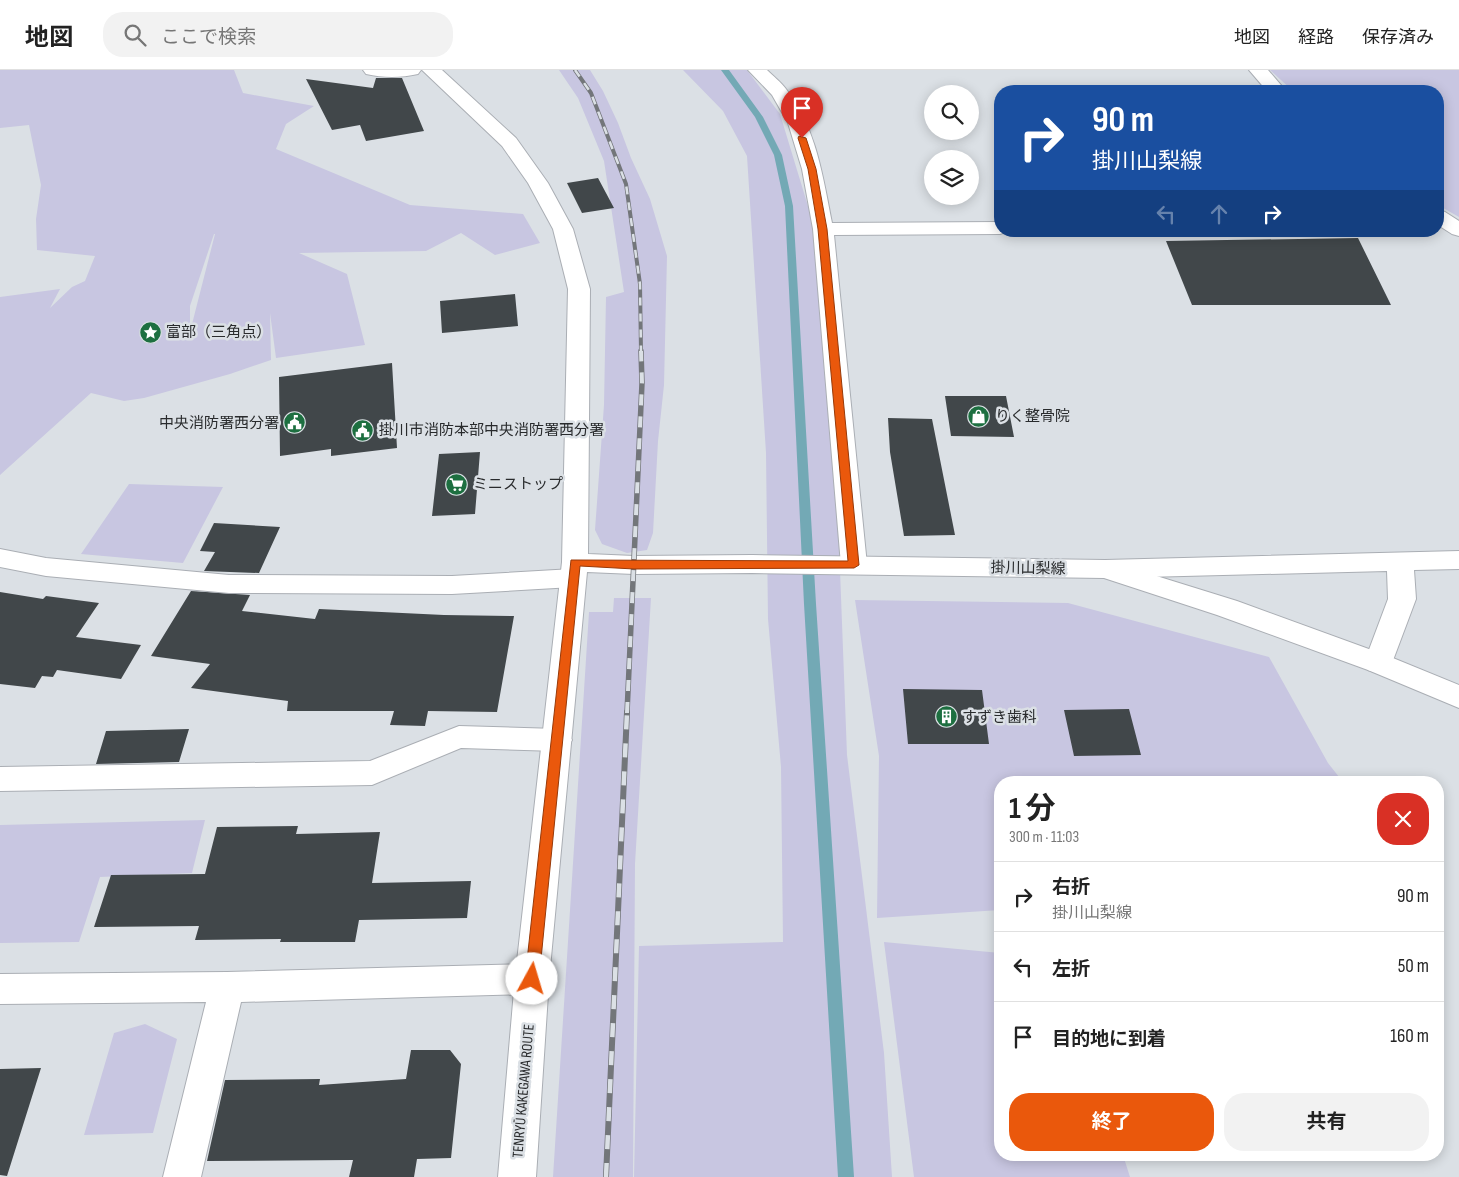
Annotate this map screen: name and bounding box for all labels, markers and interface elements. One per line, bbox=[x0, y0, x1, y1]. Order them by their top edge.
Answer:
search box bbox=[103, 12, 453, 57]
icon: search bbox=[121, 21, 149, 49]
text: 地図 bbox=[25, 23, 73, 52]
text: ここで検索 bbox=[161, 26, 256, 49]
text: 地図 bbox=[1234, 27, 1270, 48]
text: 経路 bbox=[1298, 27, 1334, 48]
text: 保存済み bbox=[1362, 27, 1434, 48]
map controls bbox=[924, 85, 979, 205]
button: search bbox=[924, 85, 979, 140]
pin bbox=[781, 87, 823, 138]
icon: arrive bbox=[788, 94, 816, 122]
text: 90 m bbox=[1092, 99, 1154, 142]
icon: right bbox=[1009, 105, 1074, 170]
text: 掛川山梨線 bbox=[1092, 148, 1202, 175]
button: layers bbox=[924, 150, 979, 205]
icon: left bbox=[1152, 200, 1180, 228]
icon: ahead bbox=[1205, 200, 1233, 228]
icon: right bbox=[1258, 200, 1286, 228]
place icon: 富部（三角点） bbox=[138, 320, 162, 344]
place label: 富部（三角点） bbox=[166, 323, 271, 342]
shop icon: りく整骨院 bbox=[967, 404, 991, 428]
place label: りく整骨院 bbox=[995, 407, 1070, 426]
public building icon: 中央消防署西分署 bbox=[283, 411, 307, 435]
place label: 中央消防署西分署 bbox=[159, 414, 279, 433]
public building icon: 掛川市消防本部中央消防署西分署 bbox=[351, 418, 375, 442]
place label: 掛川市消防本部中央消防署西分署 bbox=[379, 421, 604, 440]
supermarket icon: ミニストップ bbox=[445, 472, 469, 496]
place label: ミニストップ bbox=[473, 475, 563, 494]
street label: 掛川山梨線 bbox=[990, 558, 1066, 579]
building icon: すずき歯科 bbox=[934, 705, 958, 729]
place label: すずき歯科 bbox=[962, 708, 1037, 727]
text: 1 分 bbox=[1009, 791, 1055, 827]
button: close bbox=[1377, 793, 1429, 845]
text: 300 m · 11:03 bbox=[1009, 828, 1079, 847]
text: 右折 bbox=[1052, 876, 1090, 899]
icon: right bbox=[1009, 883, 1037, 911]
text: 90 m bbox=[1397, 885, 1429, 908]
text: 掛川山梨線 bbox=[1052, 904, 1132, 923]
position arrow bbox=[505, 952, 557, 1004]
icon: left bbox=[1009, 953, 1037, 981]
text: 50 m bbox=[1398, 955, 1429, 978]
text: 左折 bbox=[1052, 958, 1090, 981]
street label: TENRYŪ KAKEGAWA ROUTE bbox=[508, 1023, 539, 1159]
icon: arrive bbox=[1009, 1023, 1037, 1051]
text: 160 m bbox=[1390, 1025, 1429, 1048]
text: 目的地に到着 bbox=[1052, 1028, 1166, 1051]
button: 終了 bbox=[1009, 1093, 1214, 1151]
button: 共有 bbox=[1224, 1093, 1429, 1151]

